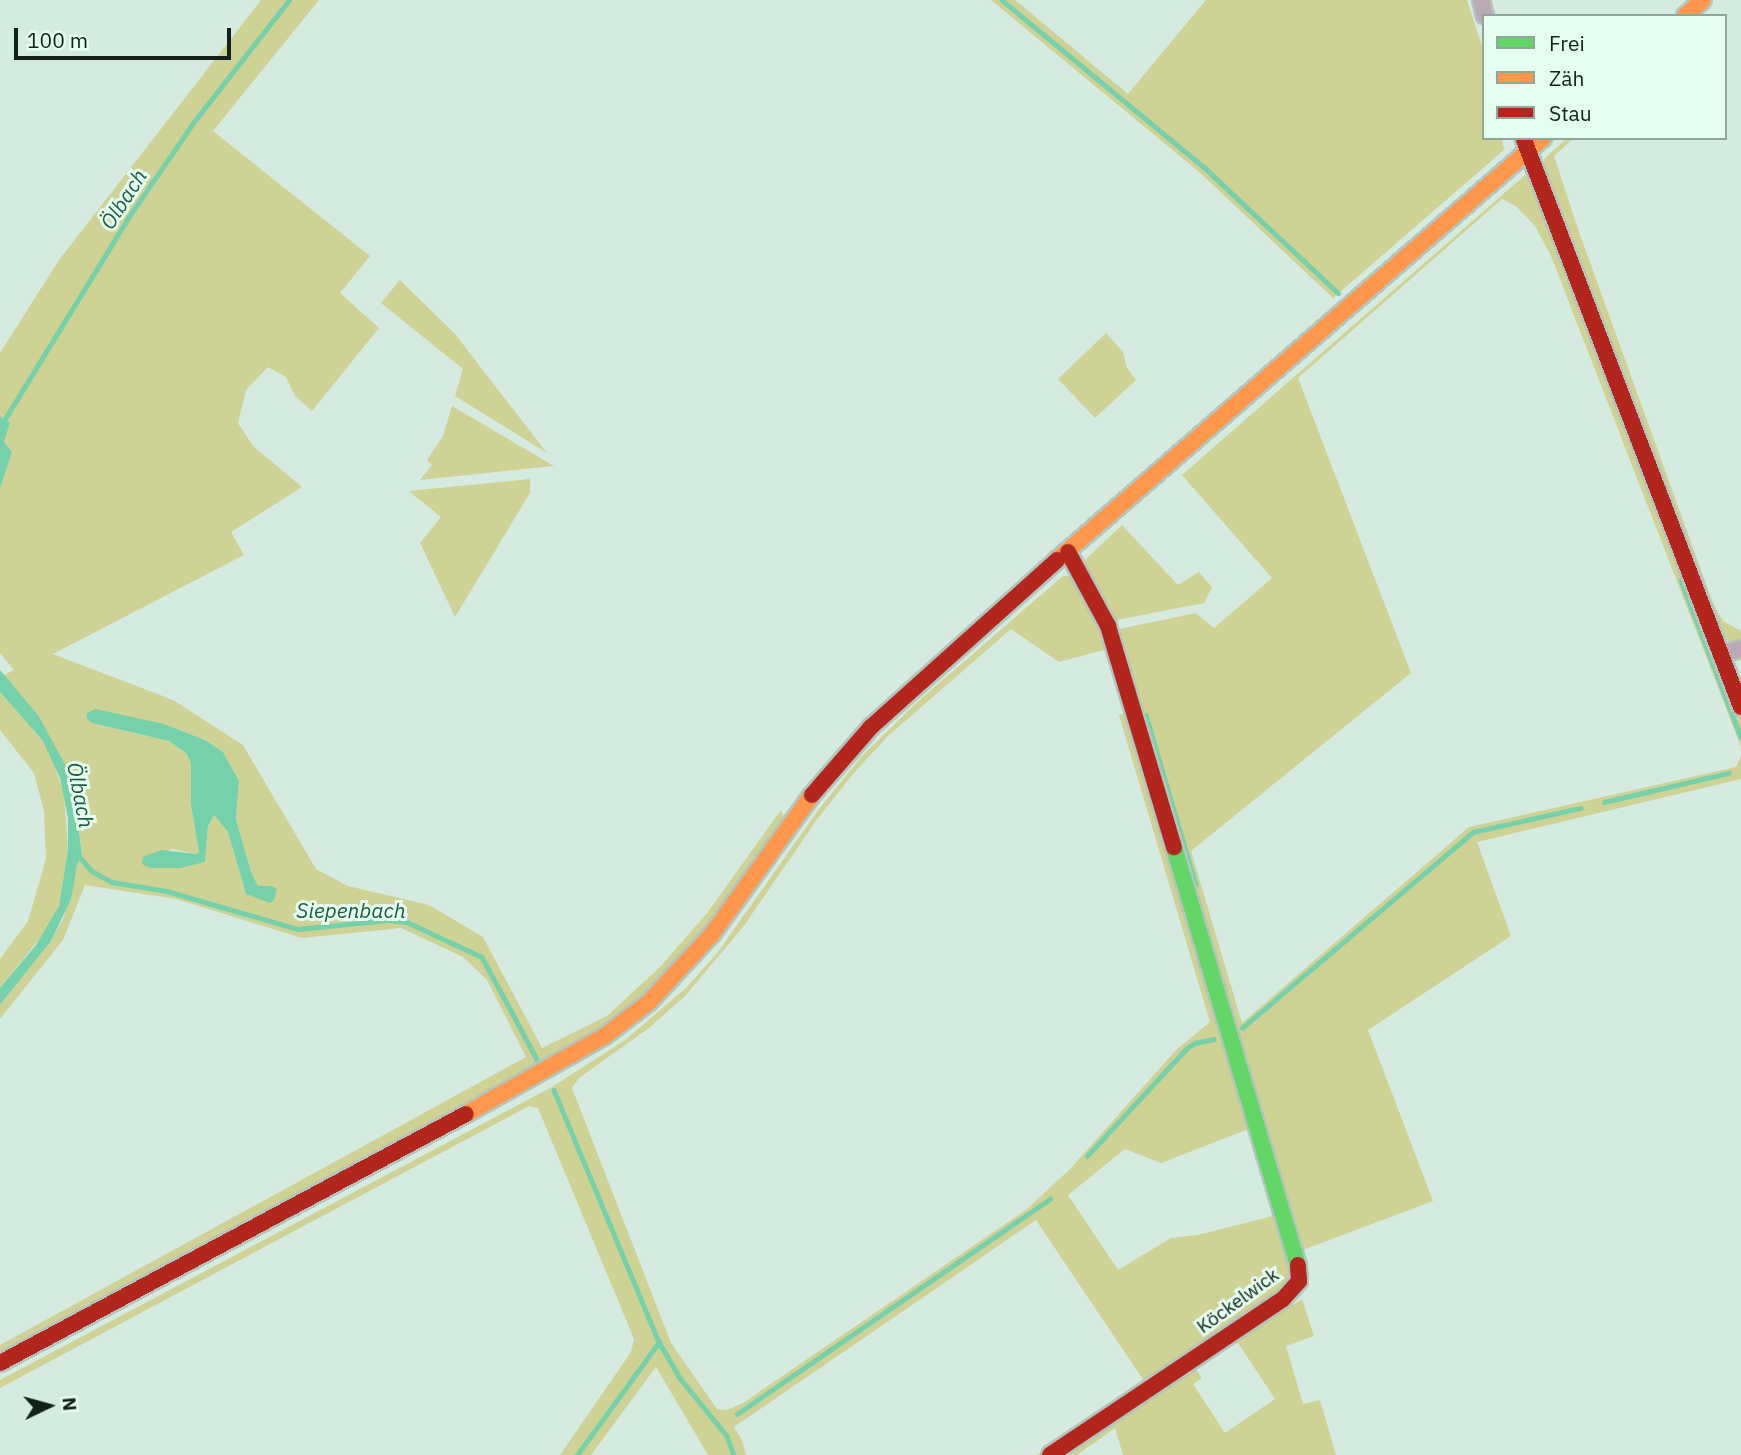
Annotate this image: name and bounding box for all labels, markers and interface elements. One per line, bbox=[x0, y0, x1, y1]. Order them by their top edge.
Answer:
scale bar bbox=[18, 14, 234, 58]
legend bbox=[1482, 14, 1727, 140]
text: 100 m bbox=[27, 26, 88, 54]
text: Frei bbox=[1549, 29, 1585, 57]
text: Zäh bbox=[1549, 64, 1584, 92]
text: Stau bbox=[1549, 99, 1592, 127]
water label: Ölbach bbox=[94, 164, 152, 234]
water label: Ölbach bbox=[62, 760, 100, 830]
water label: Siepenbach bbox=[296, 897, 406, 923]
street label: Köckelwick bbox=[1193, 1264, 1283, 1338]
north arrow bbox=[14, 1371, 84, 1441]
text: N bbox=[57, 1396, 82, 1412]

